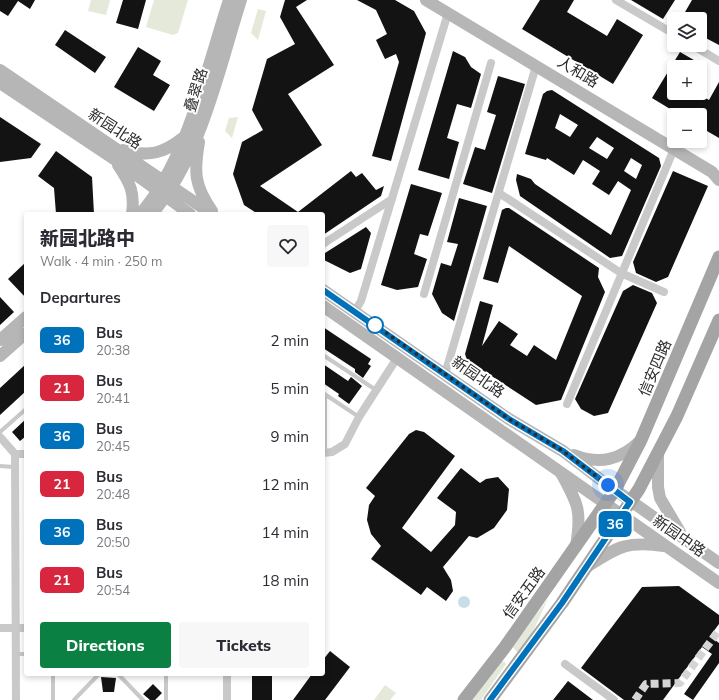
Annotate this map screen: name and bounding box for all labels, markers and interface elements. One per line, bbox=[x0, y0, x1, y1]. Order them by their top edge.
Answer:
map controls bbox=[667, 12, 707, 148]
button: layers bbox=[667, 12, 707, 52]
street label: 人和路 bbox=[554, 52, 602, 91]
button: + bbox=[667, 60, 707, 100]
street label: 叠翠路 bbox=[180, 66, 211, 114]
street label: 新园北路 bbox=[85, 104, 146, 153]
button: − bbox=[667, 108, 707, 148]
button: heart bbox=[267, 225, 309, 267]
text: 新园北路中 bbox=[40, 226, 135, 250]
text: Walk · 4 min · 250 m bbox=[40, 253, 162, 269]
text: Departures bbox=[40, 288, 121, 307]
unlabelled marker bbox=[366, 316, 384, 334]
text: Bus bbox=[96, 323, 123, 342]
text: 36 bbox=[54, 331, 70, 349]
text: 2 min bbox=[271, 331, 309, 350]
street label: 信安四路 bbox=[634, 336, 675, 399]
text: 20:38 bbox=[96, 342, 130, 358]
street label: 新园北路 bbox=[448, 352, 508, 402]
text: Bus bbox=[96, 371, 123, 390]
text: 21 bbox=[54, 379, 70, 397]
text: 5 min bbox=[271, 379, 309, 398]
text: 20:41 bbox=[96, 390, 130, 406]
text: Bus bbox=[96, 419, 123, 438]
text: 36 bbox=[54, 427, 70, 445]
text: 9 min bbox=[271, 427, 309, 446]
text: 20:45 bbox=[96, 438, 130, 454]
text: Bus bbox=[96, 467, 123, 486]
text: 21 bbox=[54, 475, 70, 493]
text: 12 min bbox=[262, 475, 309, 494]
your location bbox=[598, 475, 618, 495]
text: 20:48 bbox=[96, 486, 130, 502]
line badge: 36 bbox=[597, 511, 633, 537]
street label: 新园中路 bbox=[649, 511, 709, 561]
text: Bus bbox=[96, 515, 123, 534]
text: 36 bbox=[607, 515, 623, 533]
text: 36 bbox=[54, 523, 70, 541]
text: 14 min bbox=[262, 523, 309, 542]
text: 20:50 bbox=[96, 534, 130, 550]
text: Bus bbox=[96, 563, 123, 582]
street label: 信安五路 bbox=[498, 563, 549, 623]
text: 21 bbox=[54, 571, 70, 589]
text: 18 min bbox=[262, 571, 309, 590]
text: 20:54 bbox=[96, 582, 130, 598]
button: Directions bbox=[40, 622, 171, 668]
button: Tickets bbox=[179, 622, 309, 668]

